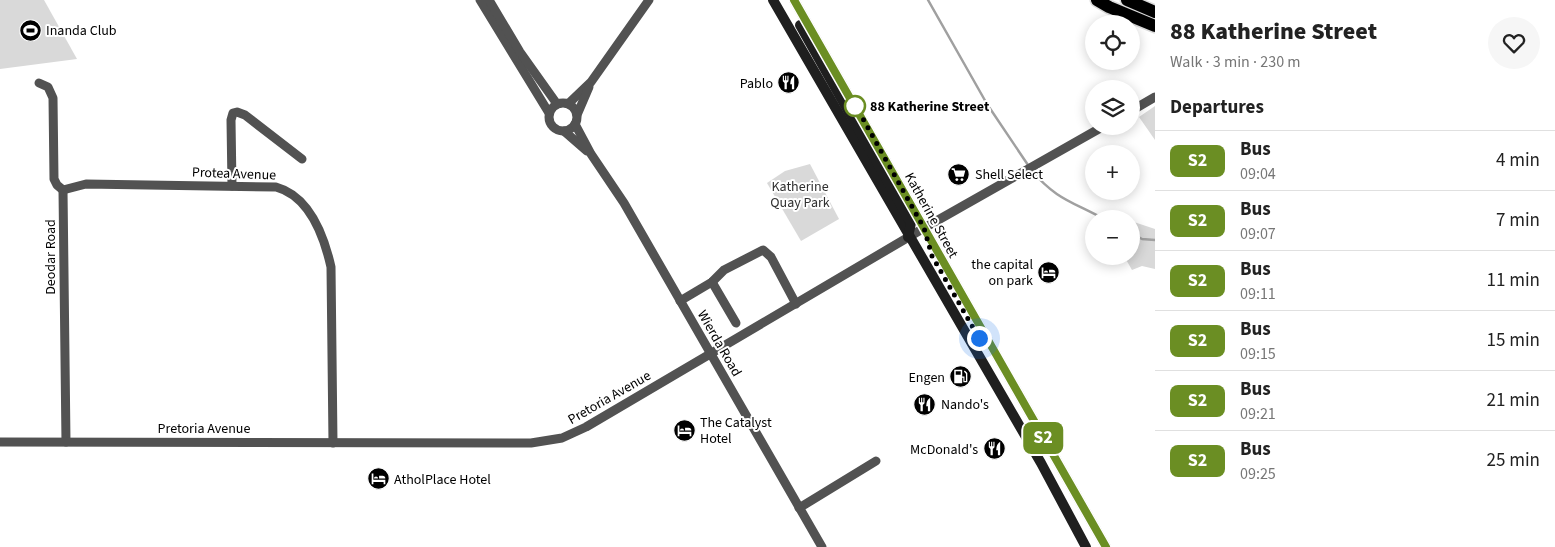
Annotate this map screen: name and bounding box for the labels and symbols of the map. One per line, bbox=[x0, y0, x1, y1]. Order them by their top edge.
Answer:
sports icon: Inanda Club bbox=[18, 18, 42, 42]
place label: Inanda Club bbox=[46, 21, 117, 41]
restaurant icon: Pablo bbox=[777, 71, 801, 95]
place label: Pablo bbox=[740, 74, 773, 94]
marker: 88 Katherine Street bbox=[844, 95, 866, 117]
place label: 88 Katherine Street bbox=[870, 97, 990, 117]
supermarket icon: Shell Select bbox=[947, 162, 971, 186]
street label: Protea Avenue bbox=[191, 163, 276, 185]
place label: Shell Select bbox=[975, 165, 1043, 185]
street label: Katherine Street bbox=[899, 169, 963, 262]
park label: Katherine Quay Park bbox=[770, 177, 830, 213]
street label: Deodar Road bbox=[41, 219, 61, 295]
place label: the capital on park bbox=[971, 255, 1033, 291]
hotel icon: the capital on park bbox=[1037, 260, 1061, 284]
street label: Wierda Road bbox=[692, 307, 746, 380]
your location bbox=[967, 326, 992, 351]
fuel station icon: Engen bbox=[949, 365, 973, 389]
street label: Pretoria Avenue bbox=[564, 366, 655, 430]
place label: Engen bbox=[908, 368, 945, 388]
restaurant icon: Nando's bbox=[913, 392, 937, 416]
place label: Nando's bbox=[941, 395, 989, 415]
place label: The Catalyst Hotel bbox=[700, 413, 772, 449]
hotel icon: The Catalyst Hotel bbox=[672, 418, 696, 442]
street label: Pretoria Avenue bbox=[158, 419, 250, 439]
line badge: S2 bbox=[1020, 422, 1066, 454]
restaurant icon: McDonald's bbox=[982, 437, 1006, 461]
place label: McDonald's bbox=[910, 440, 978, 460]
hotel icon: AtholPlace Hotel bbox=[366, 467, 390, 491]
place label: AtholPlace Hotel bbox=[394, 470, 491, 490]

